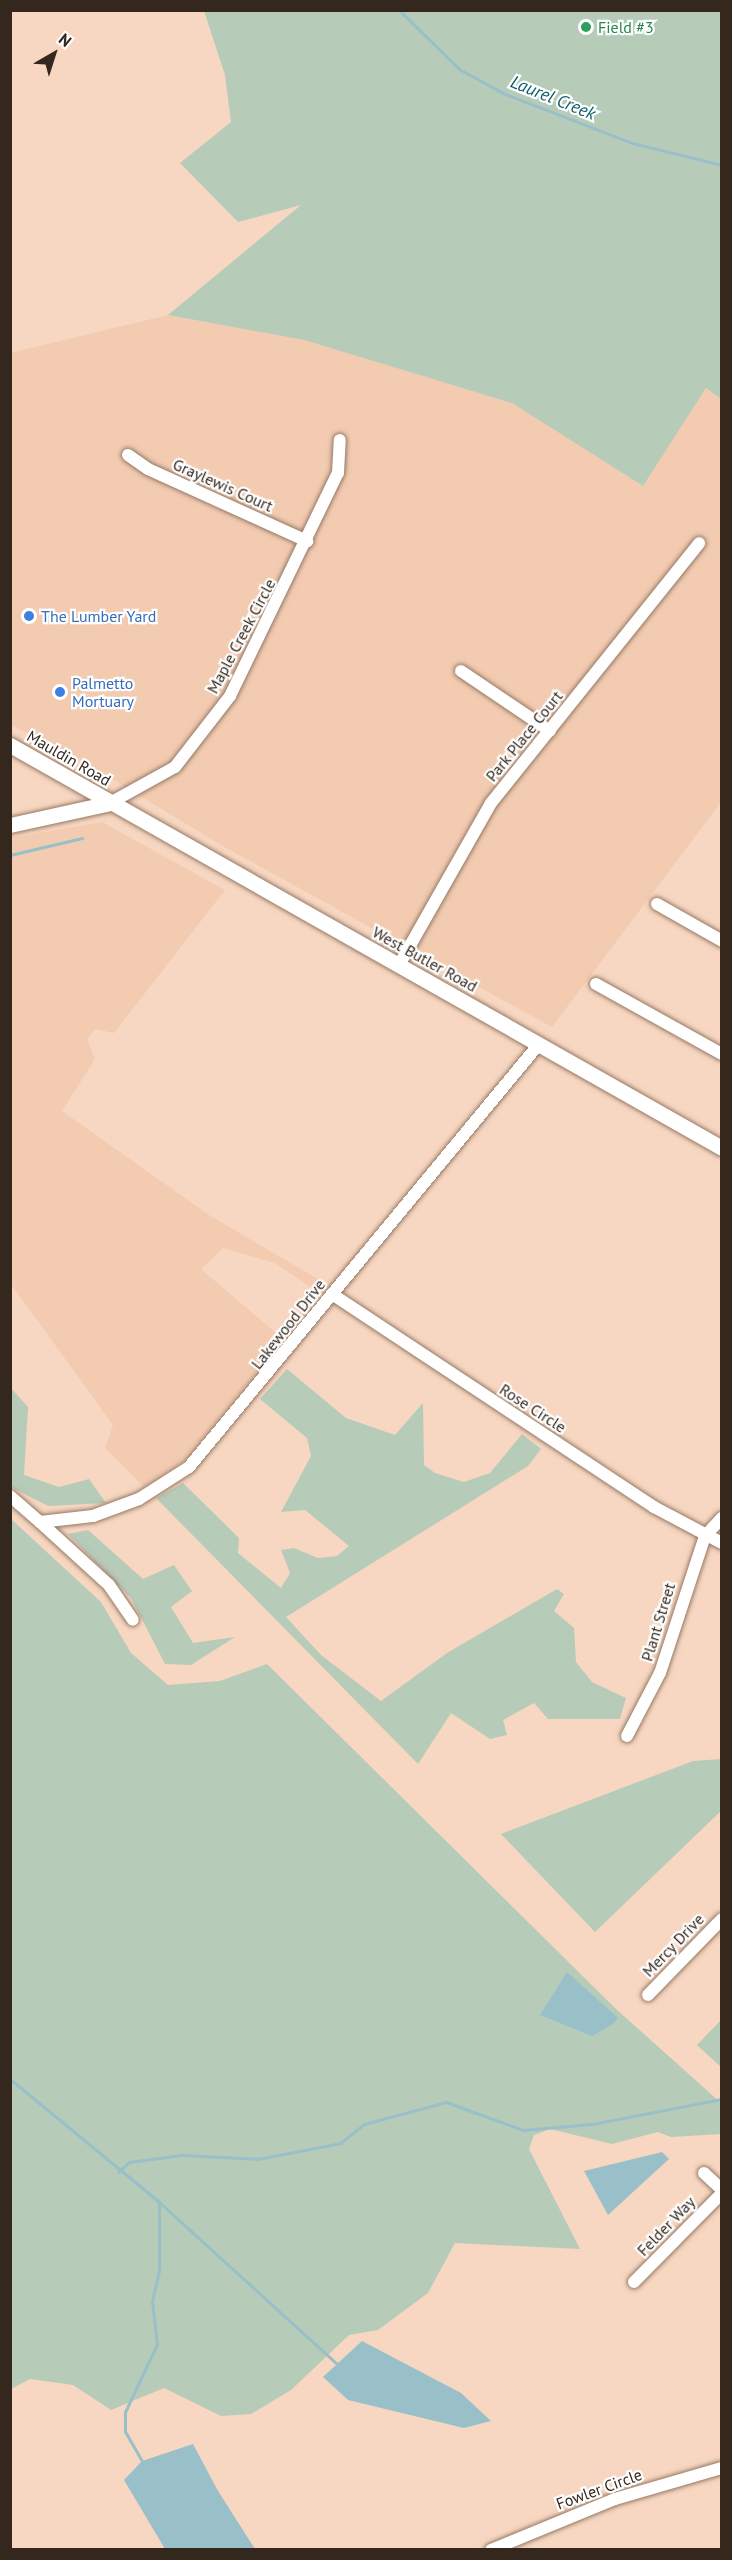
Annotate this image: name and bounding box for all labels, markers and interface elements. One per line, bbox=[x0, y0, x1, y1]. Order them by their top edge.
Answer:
place label: Field #3 bbox=[598, 17, 654, 37]
marker: Field #3 bbox=[579, 20, 593, 34]
north arrow bbox=[24, 24, 84, 84]
text: N bbox=[55, 29, 76, 51]
water label: Laurel Creek bbox=[507, 71, 599, 125]
street label: Graylewis Court bbox=[170, 454, 276, 516]
street label: Maple Creek Circle bbox=[203, 575, 279, 697]
place label: The Lumber Yard bbox=[41, 606, 157, 626]
marker: The Lumber Yard bbox=[22, 609, 36, 623]
place label: Palmetto Mortuary bbox=[72, 673, 134, 711]
marker: Palmetto Mortuary bbox=[53, 685, 67, 699]
street label: Park Place Court bbox=[481, 687, 567, 785]
street label: Mauldin Road bbox=[24, 726, 114, 790]
street label: West Butler Road bbox=[369, 922, 481, 996]
street label: Lakewood Drive bbox=[247, 1275, 329, 1373]
street label: Rose Circle bbox=[496, 1379, 570, 1437]
street label: Plant Street bbox=[637, 1581, 679, 1663]
street label: Mercy Drive bbox=[638, 1909, 708, 1981]
street label: Felder Way bbox=[633, 2192, 699, 2260]
street label: Fowler Circle bbox=[554, 2465, 644, 2513]

